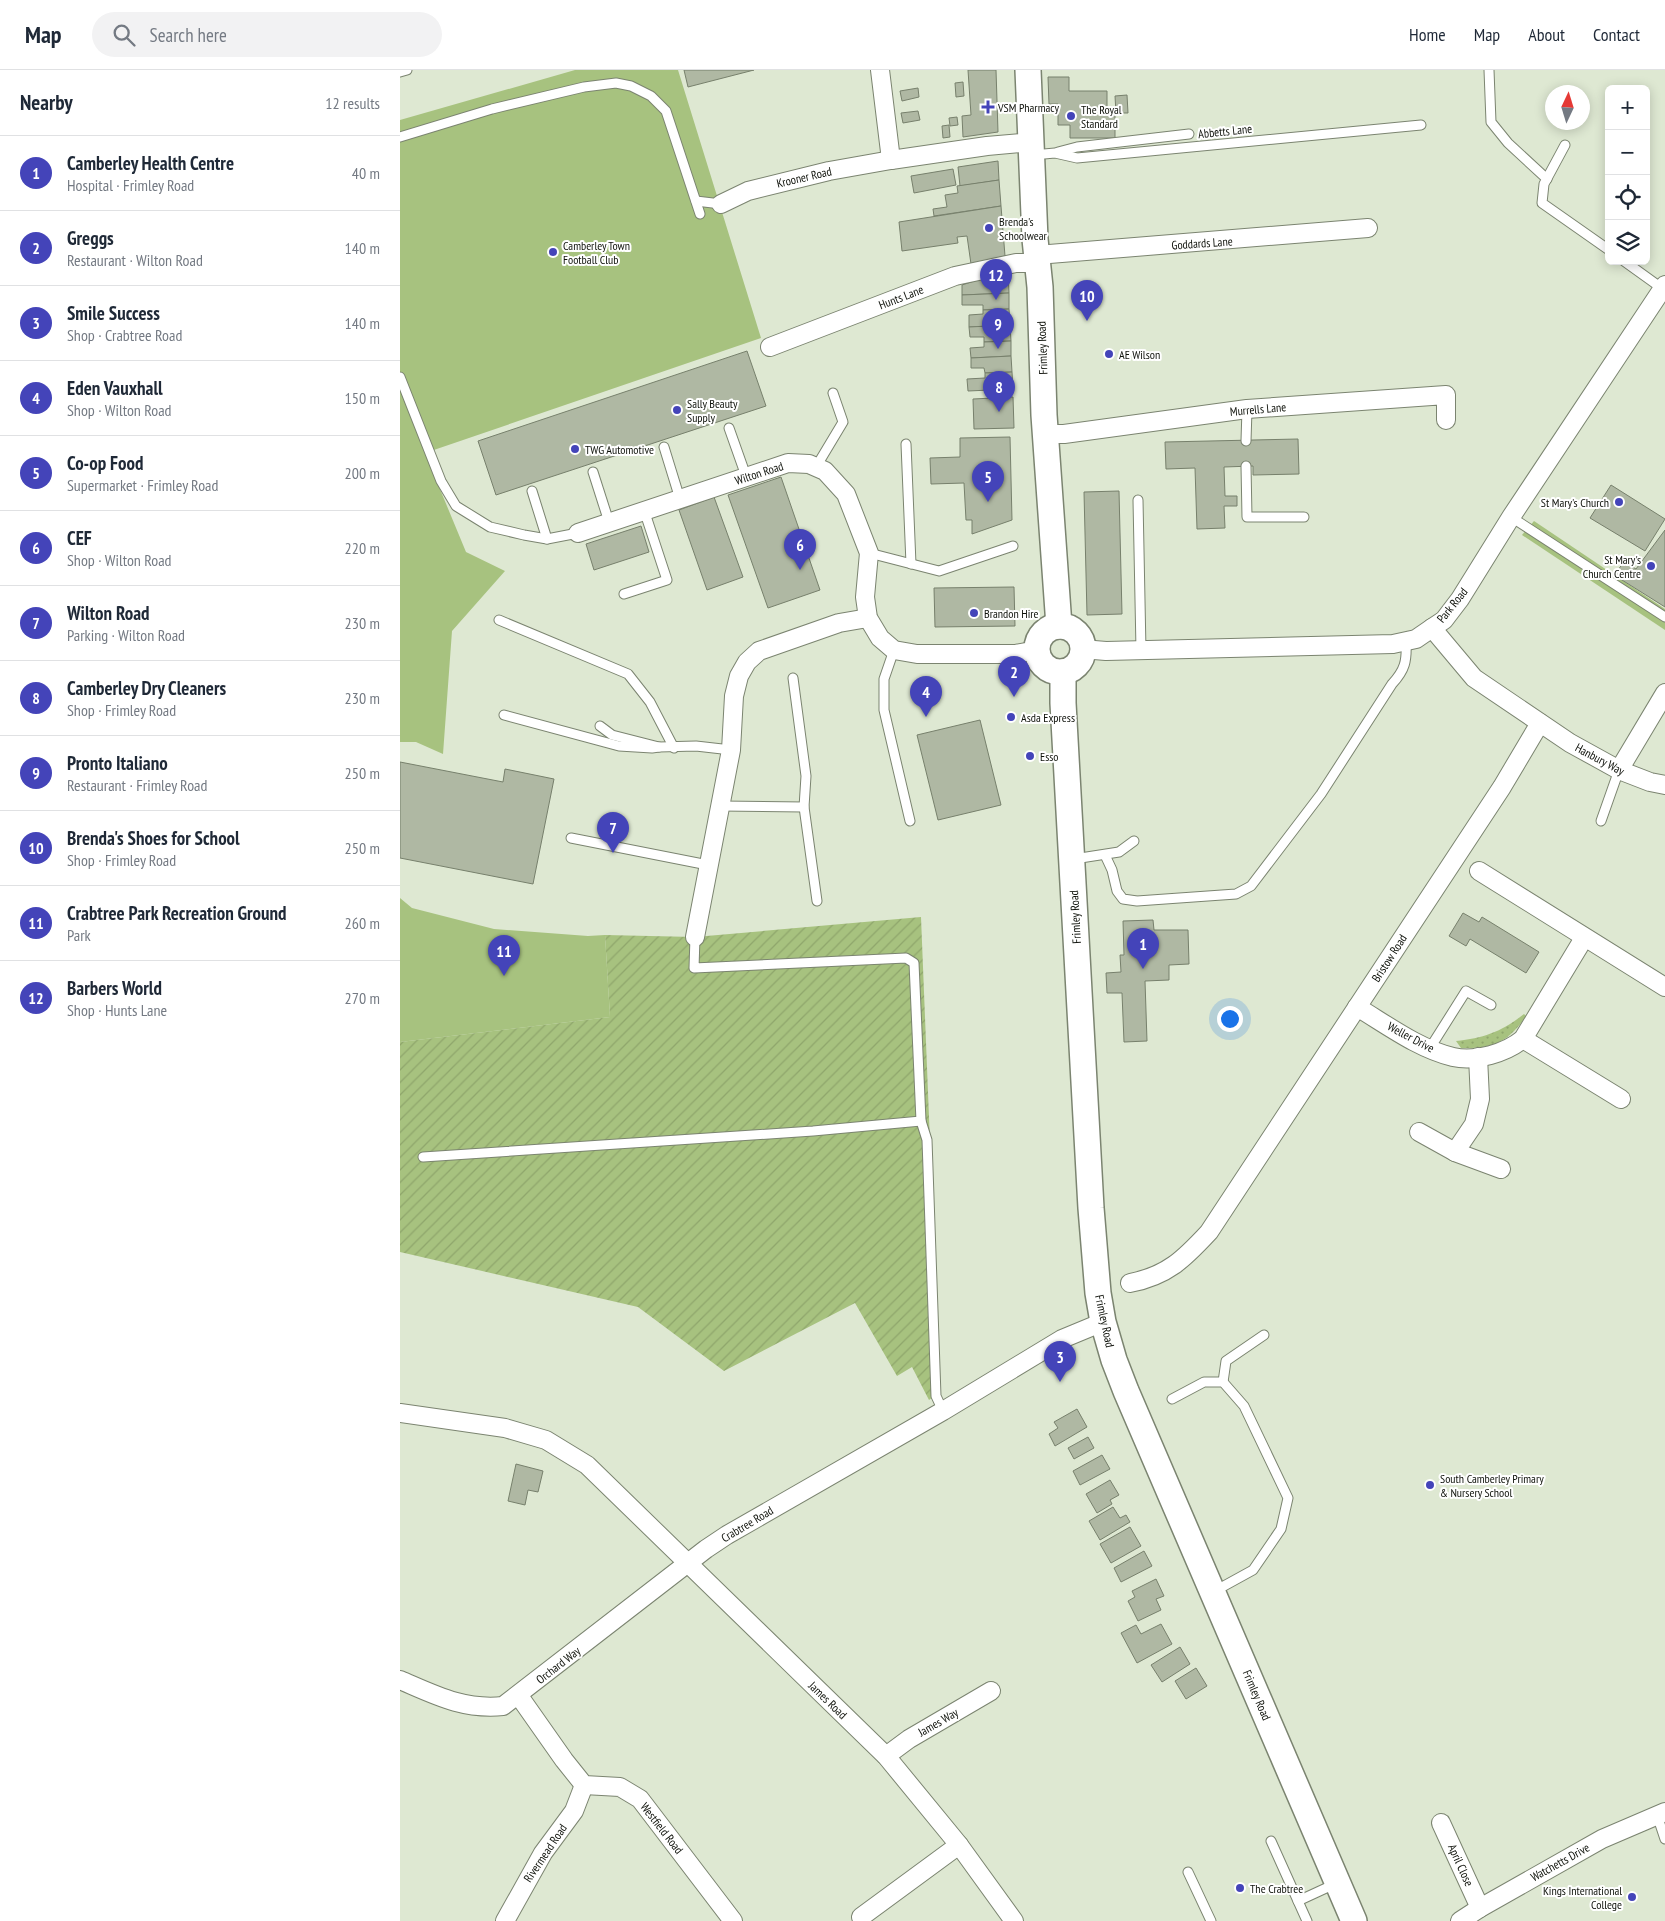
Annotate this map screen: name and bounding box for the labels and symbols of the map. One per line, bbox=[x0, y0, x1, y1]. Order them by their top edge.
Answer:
north arrow bbox=[1545, 85, 1590, 130]
place label: VSM Pharmacy bbox=[997, 100, 1059, 115]
marker: VSM Pharmacy bbox=[982, 101, 994, 113]
place label: The Royal Standard bbox=[1081, 102, 1122, 131]
marker: The Royal Standard bbox=[1065, 110, 1077, 122]
street label: Abbetts Lane bbox=[1197, 121, 1253, 141]
street label: Krooner Road bbox=[775, 163, 833, 191]
place label: Brenda's Schoolwear bbox=[999, 214, 1048, 243]
marker: Brenda's Schoolwear bbox=[983, 222, 995, 234]
street label: Goddards Lane bbox=[1171, 233, 1233, 253]
place label: Camberley Town Football Club bbox=[563, 238, 630, 267]
marker: Camberley Town Football Club bbox=[547, 246, 559, 258]
pin: 12 bbox=[980, 259, 1012, 300]
pin: 10 bbox=[1071, 280, 1103, 321]
street label: Hunts Lane bbox=[877, 282, 925, 312]
pin: 9 bbox=[982, 308, 1014, 349]
street label: Frimley Road bbox=[1034, 321, 1050, 375]
place label: AE Wilson bbox=[1119, 347, 1160, 362]
marker: AE Wilson bbox=[1103, 348, 1115, 360]
pin: 8 bbox=[983, 371, 1015, 412]
place label: Sally Beauty Supply bbox=[687, 396, 738, 425]
street label: Murrells Lane bbox=[1229, 399, 1287, 419]
marker: Sally Beauty Supply bbox=[671, 404, 683, 416]
place label: TWG Automotive bbox=[585, 442, 654, 457]
marker: TWG Automotive bbox=[569, 443, 581, 455]
street label: Wilton Road bbox=[733, 458, 785, 488]
pin: 5 bbox=[972, 461, 1004, 502]
place label: St Mary's Church bbox=[1541, 495, 1609, 510]
marker: St Mary's Church bbox=[1613, 496, 1625, 508]
pin: 6 bbox=[784, 529, 816, 570]
place label: St Mary's Church Centre bbox=[1583, 552, 1641, 581]
marker: St Mary's Church Centre bbox=[1645, 560, 1657, 572]
street label: Park Road bbox=[1433, 585, 1471, 625]
place label: Brandon Hire bbox=[984, 606, 1039, 621]
marker: Brandon Hire bbox=[968, 607, 980, 619]
pin: 2 bbox=[998, 656, 1030, 697]
pin: 4 bbox=[910, 676, 942, 717]
place label: Asda Express bbox=[1021, 710, 1075, 725]
marker: Asda Express bbox=[1005, 711, 1017, 723]
street label: Hanbury Way bbox=[1573, 740, 1628, 778]
place label: Esso bbox=[1040, 749, 1058, 764]
marker: Esso bbox=[1024, 750, 1036, 762]
pin: 7 bbox=[597, 812, 629, 853]
street label: Frimley Road bbox=[1066, 890, 1084, 944]
pin: 1 bbox=[1127, 928, 1159, 969]
street label: Bristow Road bbox=[1368, 931, 1410, 985]
pin: 11 bbox=[488, 935, 520, 976]
your location bbox=[1217, 1006, 1243, 1032]
street label: Weller Drive bbox=[1385, 1018, 1437, 1056]
street label: Frimley Road bbox=[1092, 1293, 1118, 1349]
pin: 3 bbox=[1044, 1341, 1076, 1382]
place label: South Camberley Primary & Nursery School bbox=[1440, 1471, 1544, 1500]
marker: South Camberley Primary & Nursery School bbox=[1424, 1479, 1436, 1491]
street label: Crabtree Road bbox=[718, 1503, 776, 1545]
street label: Orchard Way bbox=[533, 1643, 583, 1687]
street label: Frimley Road bbox=[1240, 1667, 1274, 1723]
street label: James Road bbox=[805, 1677, 850, 1722]
street label: James Way bbox=[914, 1704, 961, 1740]
street label: Westfield Road bbox=[637, 1799, 687, 1857]
street label: Rivermead Road bbox=[520, 1821, 570, 1885]
street label: Watchetts Drive bbox=[1528, 1840, 1592, 1884]
street label: April Close bbox=[1445, 1842, 1477, 1888]
place label: The Crabtree bbox=[1250, 1881, 1303, 1896]
marker: The Crabtree bbox=[1234, 1882, 1246, 1894]
place label: Kings International College bbox=[1543, 1883, 1622, 1912]
marker: Kings International College bbox=[1626, 1891, 1638, 1903]

